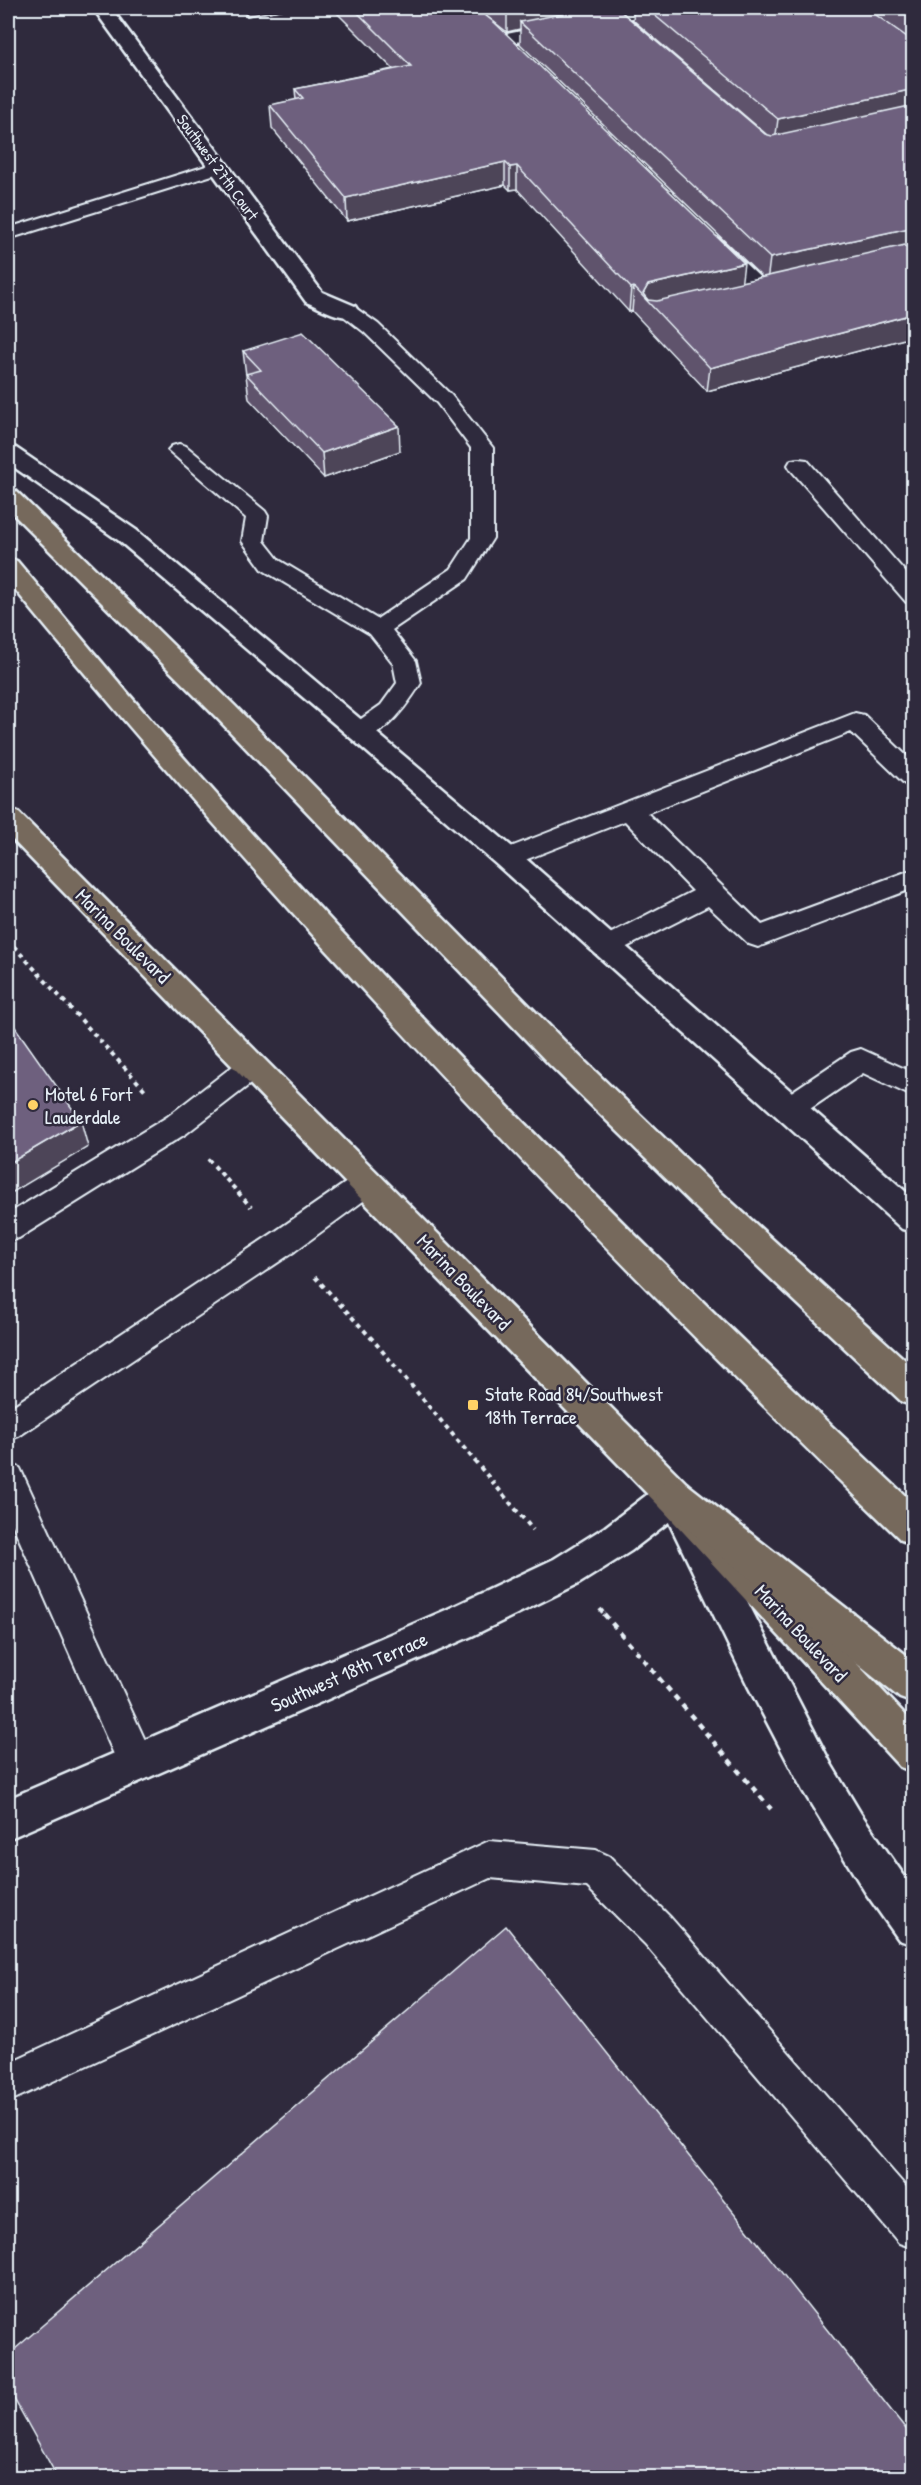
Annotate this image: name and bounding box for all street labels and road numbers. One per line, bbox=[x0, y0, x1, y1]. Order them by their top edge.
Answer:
street label: Southwest 27th Court bbox=[172, 110, 264, 225]
street label: Marina Boulevard bbox=[70, 882, 177, 989]
street label: Marina Boulevard bbox=[411, 1228, 517, 1336]
street label: Marina Boulevard bbox=[749, 1578, 854, 1687]
street label: Southwest 18th Terrace bbox=[266, 1625, 432, 1718]

